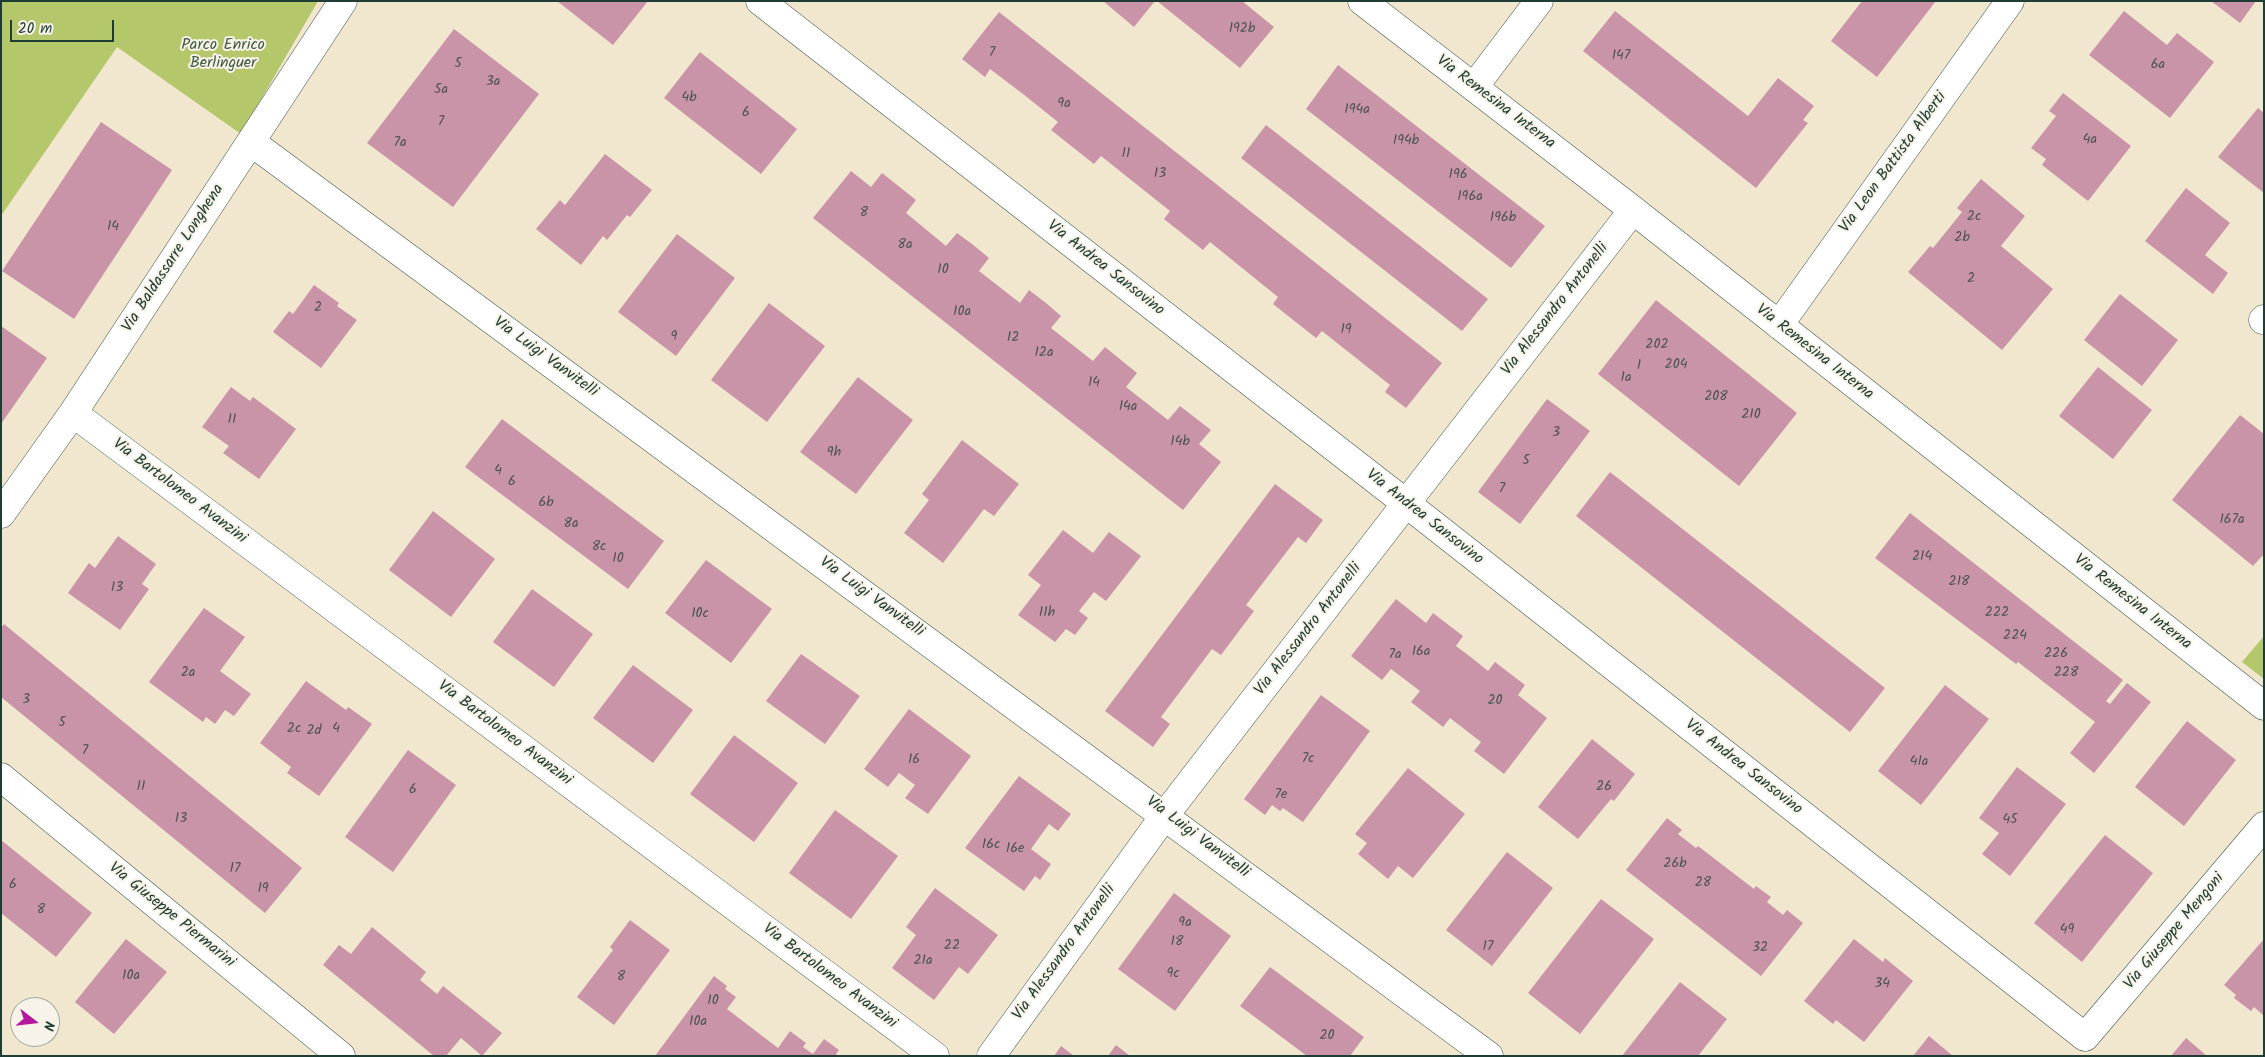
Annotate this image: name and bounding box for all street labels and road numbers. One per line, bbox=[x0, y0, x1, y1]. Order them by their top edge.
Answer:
street label: Via Remesina Interna bbox=[1432, 52, 1558, 154]
street label: Via Leon Battista Alberti bbox=[1836, 89, 1952, 237]
street label: Via Baldassarre Longhena bbox=[119, 181, 229, 337]
street label: Via Andrea Sansovino bbox=[1042, 217, 1168, 321]
street label: Via Alessandro Antonelli bbox=[1498, 240, 1614, 380]
street label: Via Remesina Interna bbox=[1751, 301, 1877, 405]
street label: Via Luigi Vanvitelli bbox=[489, 314, 601, 402]
street label: Via Bartolomeo Avanzini bbox=[108, 435, 250, 549]
street label: Via Andrea Sansovino bbox=[1361, 466, 1487, 570]
street label: Via Remesina Interna bbox=[2069, 551, 2195, 655]
street label: Via Luigi Vanvitelli bbox=[815, 554, 927, 642]
street label: Via Alessandro Antonelli bbox=[1251, 560, 1367, 700]
street label: Via Bartolomeo Avanzini bbox=[433, 677, 575, 791]
street label: Via Andrea Sansovino bbox=[1680, 716, 1806, 820]
street label: Via Luigi Vanvitelli bbox=[1142, 793, 1252, 883]
street label: Via Giuseppe Piermarini bbox=[104, 859, 238, 973]
street label: Via Giuseppe Mengoni bbox=[2121, 870, 2229, 994]
street label: Via Alessandro Antonelli bbox=[1009, 882, 1121, 1024]
street label: Via Bartolomeo Avanzini bbox=[758, 920, 900, 1034]

